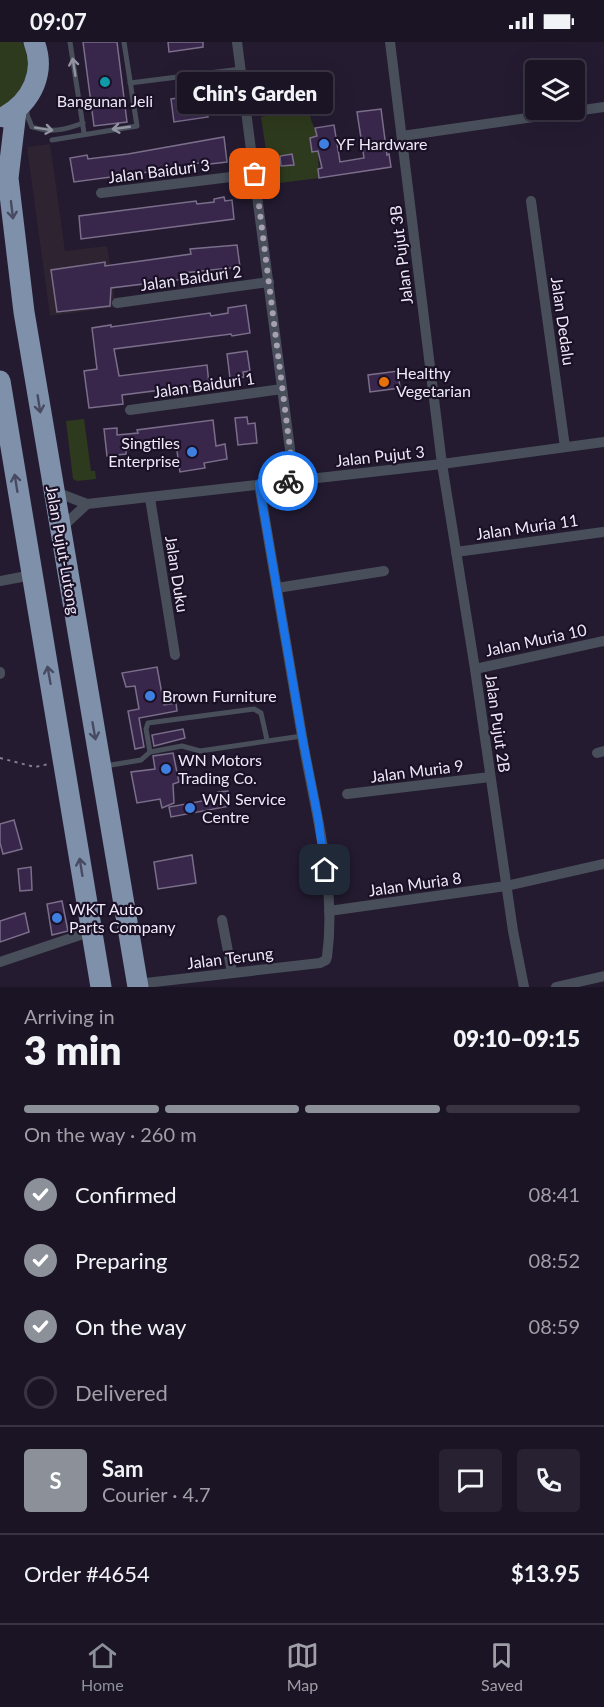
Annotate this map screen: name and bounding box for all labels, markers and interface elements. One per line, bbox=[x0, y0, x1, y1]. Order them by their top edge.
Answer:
text: 09:07 bbox=[30, 8, 87, 35]
one-way arrow bbox=[68, 58, 79, 77]
map controls bbox=[525, 60, 585, 120]
button: layers bbox=[525, 60, 585, 120]
callout: Chin's Garden bbox=[177, 72, 333, 114]
marker: Bangunan Jeli bbox=[98, 75, 112, 89]
text: Chin's Garden bbox=[193, 81, 317, 105]
place label: Bangunan Jeli bbox=[57, 91, 153, 110]
one-way arrow bbox=[112, 122, 131, 133]
one-way arrow bbox=[34, 124, 53, 135]
place label: YF Hardware bbox=[336, 134, 428, 153]
marker: YF Hardware bbox=[317, 137, 331, 151]
pin bbox=[229, 148, 280, 199]
street label: Jalan Baiduri 3 bbox=[107, 155, 211, 186]
icon: bag bbox=[238, 157, 271, 190]
one-way arrow bbox=[7, 200, 18, 220]
street label: Jalan Pujut 3B bbox=[385, 204, 416, 306]
street label: Jalan Baiduri 2 bbox=[139, 261, 243, 294]
street label: Jalan Dedalu bbox=[548, 275, 579, 366]
place label: Healthy Vegetarian bbox=[396, 363, 471, 400]
street label: Jalan Baiduri 1 bbox=[152, 368, 256, 401]
marker: Healthy Vegetarian bbox=[377, 375, 391, 389]
one-way arrow bbox=[33, 393, 44, 413]
place label: Singtiles Enterprise bbox=[108, 433, 180, 470]
street label: Jalan Pujut 3 bbox=[334, 441, 425, 470]
marker: Singtiles Enterprise bbox=[185, 445, 199, 459]
courier bbox=[258, 451, 318, 511]
icon: bike bbox=[272, 465, 305, 498]
one-way arrow bbox=[11, 473, 22, 493]
street label: Jalan Pujut-Lutong bbox=[43, 484, 84, 616]
street label: Jalan Muria 11 bbox=[475, 510, 579, 543]
street label: Jalan Duku bbox=[162, 534, 193, 614]
street label: Jalan Muria 10 bbox=[484, 620, 588, 660]
one-way arrow bbox=[43, 666, 54, 685]
street label: Jalan Pujut 2B bbox=[482, 672, 515, 774]
place label: Brown Furniture bbox=[162, 686, 277, 705]
marker: Brown Furniture bbox=[143, 689, 157, 703]
one-way arrow bbox=[89, 721, 100, 741]
place label: WN Motors Trading Co. bbox=[178, 750, 262, 787]
street label: Jalan Muria 9 bbox=[369, 755, 465, 786]
marker: WN Motors Trading Co. bbox=[159, 762, 173, 776]
place label: WN Service Centre bbox=[202, 789, 286, 826]
marker: WN Service Centre bbox=[183, 801, 197, 815]
pin bbox=[299, 844, 350, 895]
icon: home bbox=[308, 853, 341, 886]
one-way arrow bbox=[76, 858, 87, 877]
street label: Jalan Muria 8 bbox=[367, 868, 463, 899]
place label: WKT Auto Parts Company bbox=[69, 899, 176, 936]
marker: WKT Auto Parts Company bbox=[50, 911, 64, 925]
street label: Jalan Terung bbox=[186, 943, 274, 972]
text: Arriving in bbox=[24, 1004, 115, 1028]
text: 09:10–09:15 bbox=[454, 1025, 580, 1052]
text: 3 min bbox=[24, 1027, 121, 1073]
text: On the way · 260 m bbox=[24, 1122, 197, 1146]
icon: check bbox=[24, 1178, 57, 1211]
text: Confirmed bbox=[75, 1181, 177, 1208]
text: 08:41 bbox=[529, 1182, 580, 1206]
icon: check bbox=[24, 1244, 57, 1277]
text: Preparing bbox=[75, 1247, 167, 1274]
text: 08:52 bbox=[529, 1248, 580, 1272]
icon: check bbox=[24, 1310, 57, 1343]
text: On the way bbox=[75, 1313, 186, 1340]
text: 08:59 bbox=[529, 1314, 580, 1338]
text: Delivered bbox=[75, 1379, 168, 1406]
button: chat bbox=[439, 1449, 502, 1512]
button: phone bbox=[517, 1449, 580, 1512]
text: Sam bbox=[102, 1455, 144, 1482]
text: S bbox=[49, 1467, 62, 1494]
text: Courier · 4.7 bbox=[102, 1482, 211, 1506]
text: Order #4654 bbox=[24, 1560, 150, 1587]
text: $13.95 bbox=[511, 1560, 580, 1587]
tab: Home bbox=[81, 1639, 124, 1694]
tab: Map bbox=[286, 1639, 319, 1694]
tab: Saved bbox=[481, 1639, 523, 1694]

